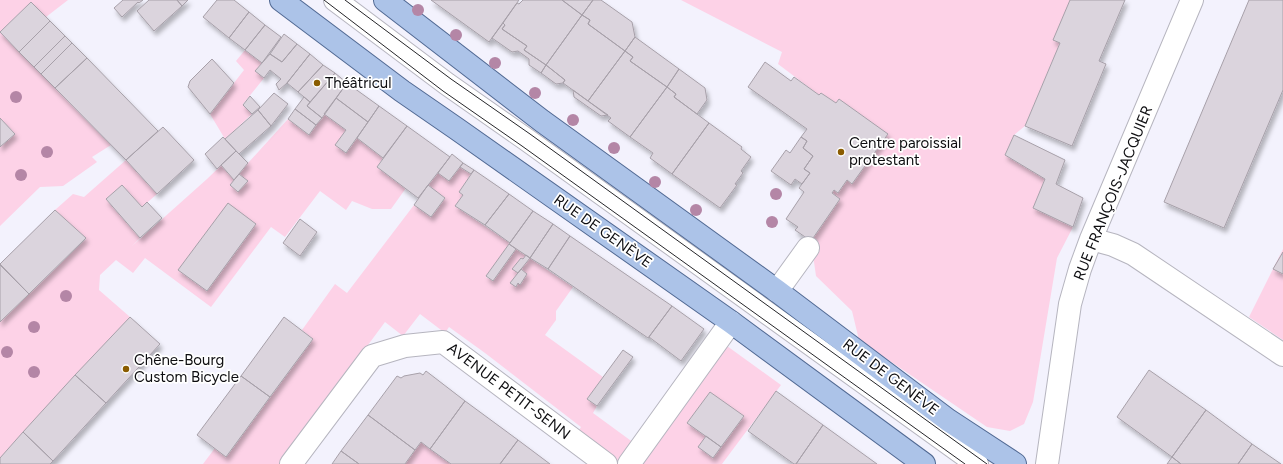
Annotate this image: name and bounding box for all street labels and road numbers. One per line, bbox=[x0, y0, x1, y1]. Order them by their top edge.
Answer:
street label: RUE FRANÇOIS-JACQUIER bbox=[1070, 103, 1156, 283]
street label: RUE DE GENÈVE bbox=[551, 190, 655, 272]
street label: RUE DE GENÈVE bbox=[839, 335, 943, 419]
street label: AVENUE PETIT-SENN bbox=[444, 339, 574, 443]

